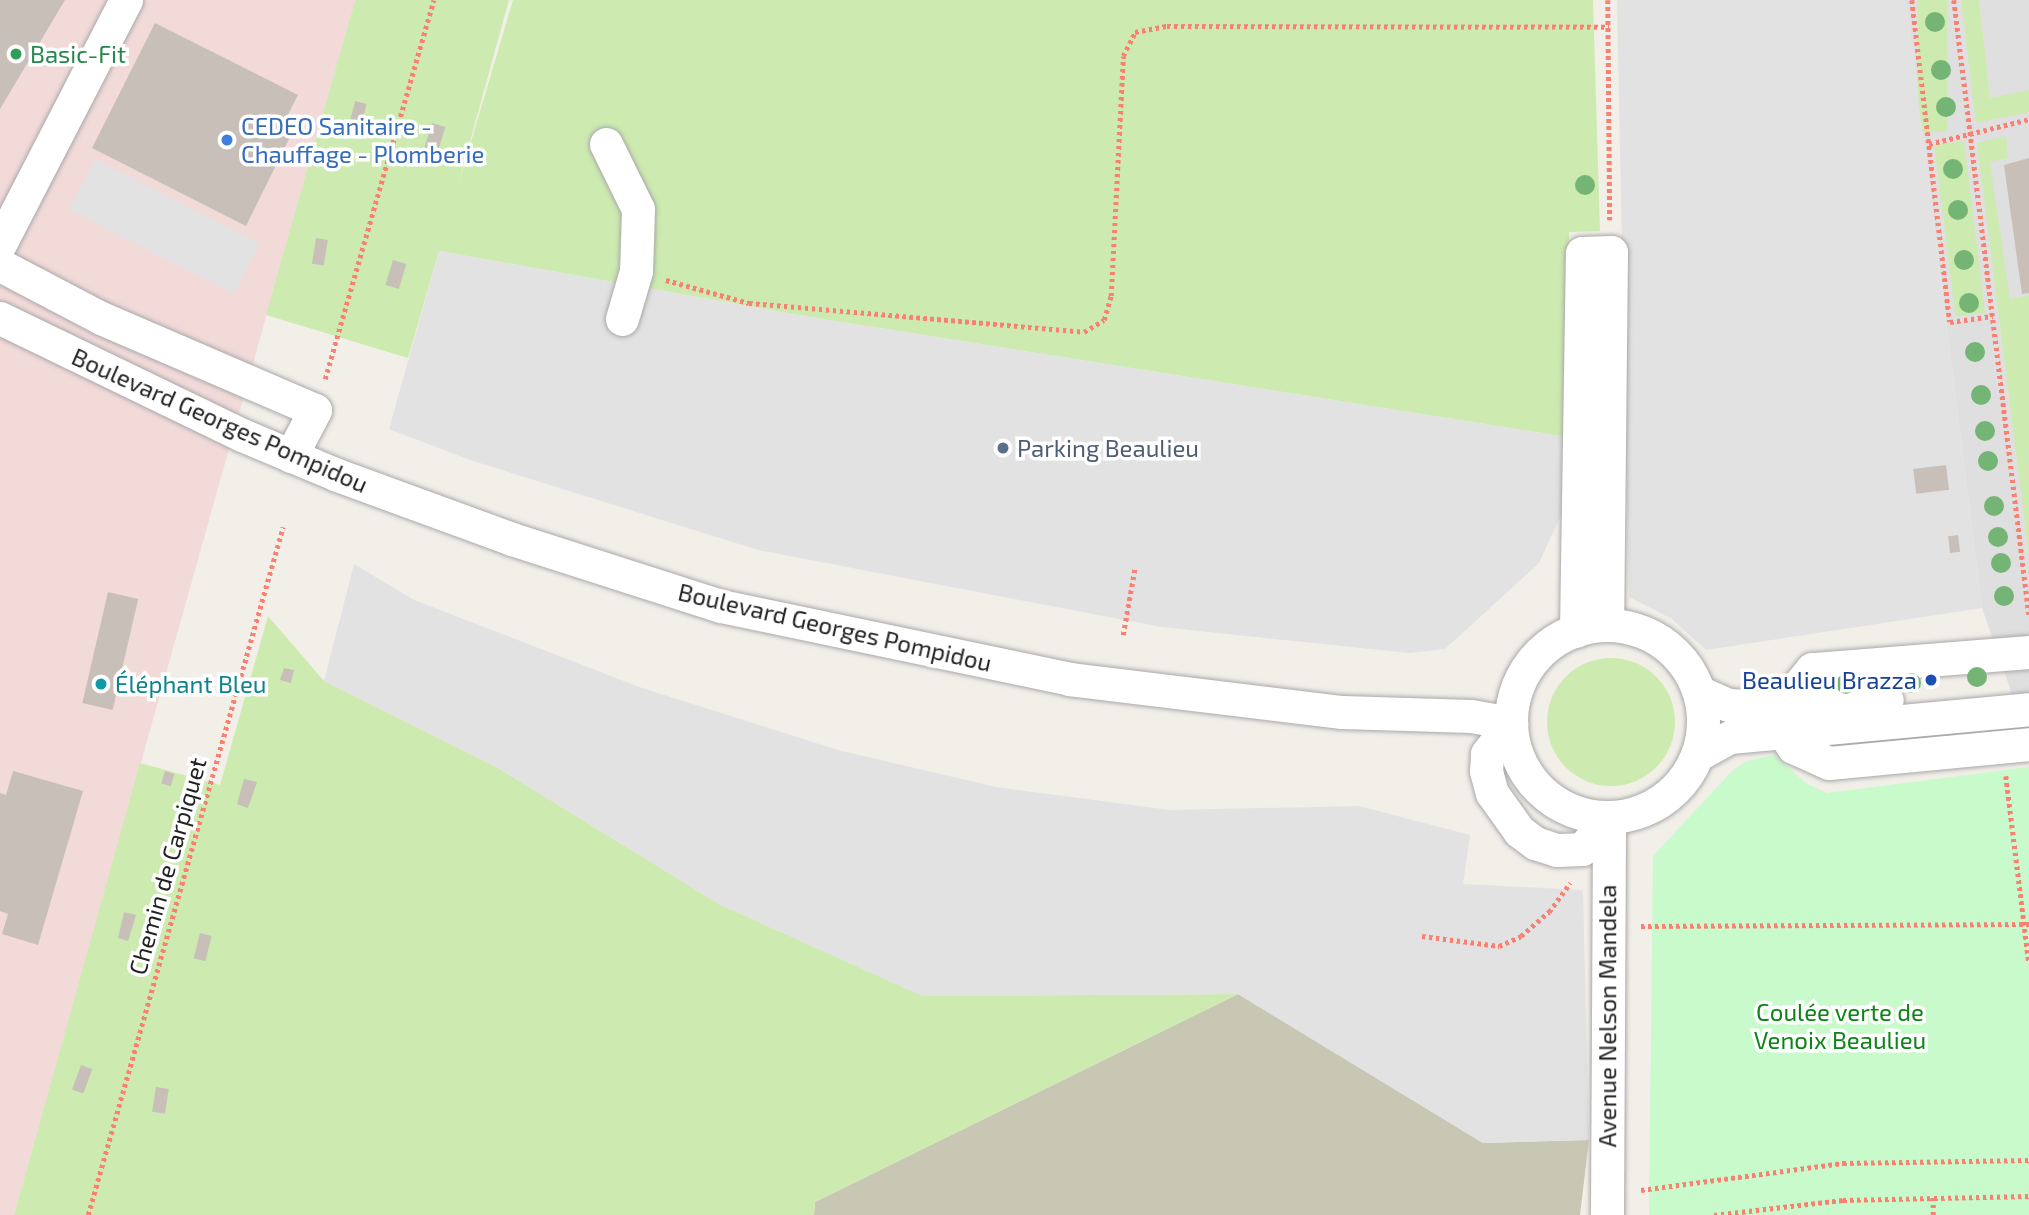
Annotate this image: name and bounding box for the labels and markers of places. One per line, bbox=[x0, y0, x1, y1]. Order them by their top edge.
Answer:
place label: Basic-Fit bbox=[30, 40, 126, 68]
marker: Basic-Fit bbox=[8, 46, 24, 62]
place label: CEDEO Sanitaire - Chauffage - Plomberie bbox=[241, 112, 484, 168]
marker: CEDEO Sanitaire - Chauffage - Plomberie bbox=[219, 132, 235, 148]
place label: Parking Beaulieu bbox=[1017, 434, 1199, 462]
marker: Parking Beaulieu bbox=[995, 440, 1011, 456]
place label: Beaulieu Brazza bbox=[1742, 666, 1917, 694]
place label: Éléphant Bleu bbox=[115, 670, 267, 698]
marker: Beaulieu Brazza bbox=[1923, 672, 1939, 688]
marker: Éléphant Bleu bbox=[93, 676, 109, 692]

